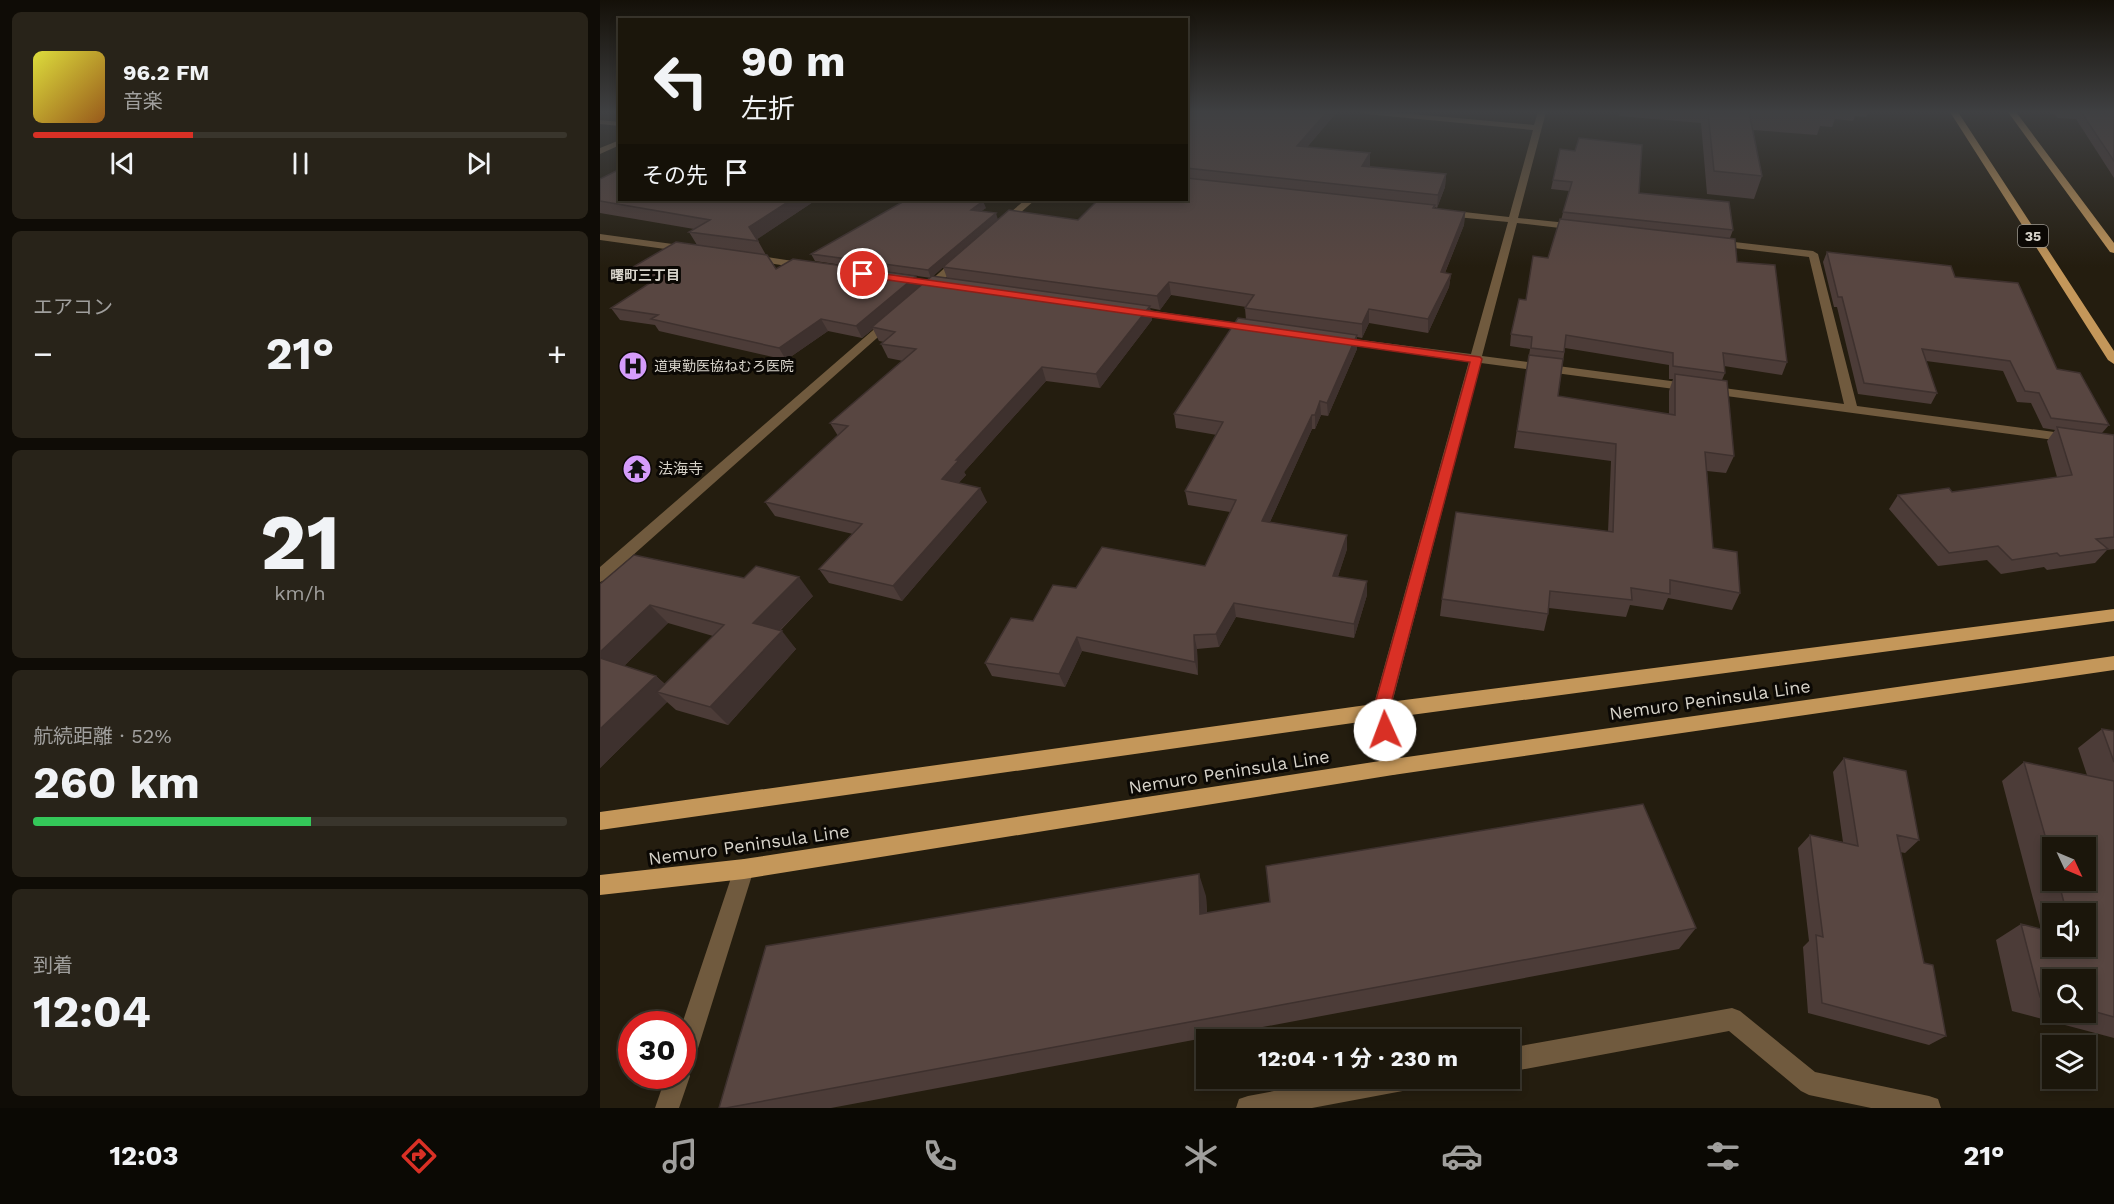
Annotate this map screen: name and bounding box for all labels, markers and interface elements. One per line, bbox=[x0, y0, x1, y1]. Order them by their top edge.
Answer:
text: 90 m bbox=[741, 37, 845, 86]
icon: left bbox=[642, 42, 720, 120]
text: 96.2 FM bbox=[123, 60, 209, 85]
text: 音楽 bbox=[123, 89, 163, 113]
text: 左折 bbox=[741, 93, 795, 125]
icon: previous bbox=[106, 147, 139, 180]
icon: pause bbox=[284, 147, 317, 180]
icon: next bbox=[462, 147, 495, 180]
icon: arrive bbox=[720, 156, 753, 189]
text: その先 bbox=[642, 163, 708, 188]
road number: 35 bbox=[2018, 225, 2048, 247]
pin bbox=[837, 248, 888, 299]
icon: arrive bbox=[846, 257, 879, 290]
district label: 曙町三丁目 bbox=[610, 267, 680, 283]
text: エアコン bbox=[33, 295, 113, 319]
text: 21° bbox=[266, 327, 334, 380]
text: − bbox=[33, 334, 53, 373]
text: + bbox=[547, 334, 567, 373]
hospital icon: 道東勤医協ねむろ医院 bbox=[617, 350, 649, 382]
place label: 道東勤医協ねむろ医院 bbox=[654, 358, 794, 374]
temple icon: 法海寺 bbox=[621, 453, 653, 485]
place label: 法海寺 bbox=[658, 460, 703, 478]
text: 21 bbox=[260, 496, 340, 588]
text: km/h bbox=[274, 581, 326, 605]
street label: Nemuro Peninsula Line bbox=[1608, 675, 1812, 724]
position arrow bbox=[1353, 698, 1417, 762]
text: 航続距離 · 52% bbox=[33, 724, 172, 748]
street label: Nemuro Peninsula Line bbox=[1127, 745, 1331, 798]
text: 260 km bbox=[33, 756, 200, 809]
street label: Nemuro Peninsula Line bbox=[647, 820, 851, 869]
north arrow bbox=[2042, 837, 2096, 891]
map controls bbox=[2042, 837, 2096, 1089]
button: sound bbox=[2042, 903, 2096, 957]
text: 到着 bbox=[33, 953, 73, 977]
button: search bbox=[2042, 969, 2096, 1023]
text: 12:04 bbox=[33, 985, 151, 1038]
speed limit sign: 30 bbox=[618, 1011, 696, 1089]
button: layers bbox=[2042, 1035, 2096, 1089]
text: 12:04 · 1 分 · 230 m bbox=[1258, 1046, 1458, 1071]
icon: directions bbox=[398, 1135, 440, 1177]
icon: music bbox=[659, 1135, 701, 1177]
icon: phone bbox=[919, 1135, 961, 1177]
icon: climate bbox=[1180, 1135, 1222, 1177]
icon: car bbox=[1441, 1135, 1483, 1177]
icon: filters bbox=[1702, 1135, 1744, 1177]
text: 12:03 bbox=[109, 1140, 179, 1172]
text: 21° bbox=[1963, 1140, 2004, 1172]

